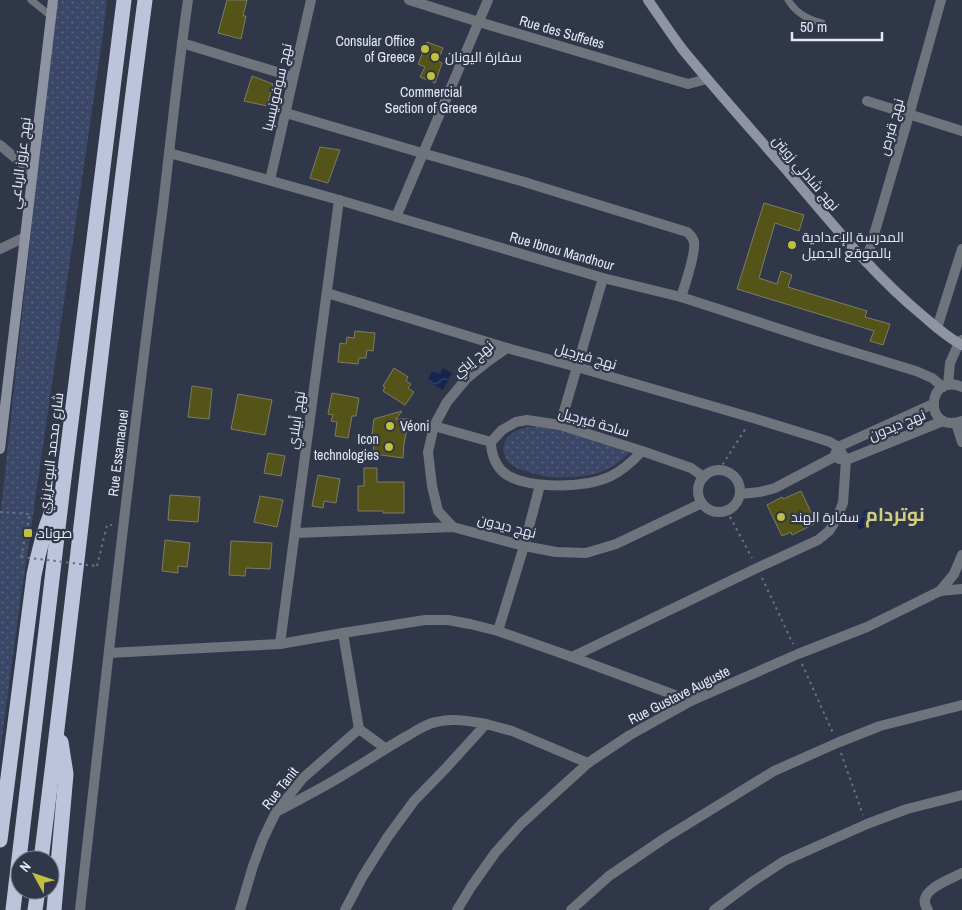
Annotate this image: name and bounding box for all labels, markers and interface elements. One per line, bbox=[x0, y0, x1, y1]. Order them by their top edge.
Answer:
scale bar bbox=[792, 10, 882, 42]
street label: Rue des Suffetes bbox=[517, 11, 607, 53]
text: 50 m bbox=[800, 16, 827, 37]
place label: Consular Office of Greece bbox=[335, 32, 415, 66]
street label: نهج سوفونيسبا bbox=[258, 41, 296, 133]
marker: Consular Office of Greece bbox=[419, 43, 431, 55]
place label: سفارة اليونان bbox=[445, 48, 522, 66]
marker: سفارة اليونان bbox=[429, 51, 441, 63]
marker: Commercial Section of Greece bbox=[425, 70, 437, 82]
place label: Commercial Section of Greece bbox=[385, 83, 477, 117]
street label: نهج قبرص bbox=[874, 96, 908, 158]
street label: نهج عزوز الرباعي bbox=[5, 116, 38, 210]
street label: نهج شادلي زويتن bbox=[766, 132, 844, 216]
street label: Rue Ibnou Mandhour bbox=[508, 227, 616, 275]
place label: المدرسة الإعدادية بالموقع الجميل bbox=[802, 228, 904, 262]
marker: المدرسة الإعدادية بالموقع الجميل bbox=[786, 239, 798, 251]
street label: نهج إيني bbox=[449, 337, 499, 384]
street label: نهج فيرجيل bbox=[553, 339, 619, 373]
street label: نهج أبيلاي bbox=[283, 390, 312, 451]
street label: شارع محمد البوعزيزي bbox=[35, 391, 70, 515]
street label: ساحة فيرجيل bbox=[556, 403, 632, 441]
street label: نهج ديدون bbox=[866, 405, 928, 445]
street label: Rue Essamaouel bbox=[104, 409, 132, 497]
place label: Véoni bbox=[400, 417, 429, 435]
marker: Véoni bbox=[384, 420, 396, 432]
place label: Icon technologies bbox=[314, 430, 379, 464]
marker: Icon technologies bbox=[383, 441, 395, 453]
district label: نوتردام bbox=[865, 501, 925, 528]
place label: سفارة الهند bbox=[791, 508, 859, 526]
street label: نهج ديدون bbox=[476, 510, 538, 542]
marker: سفارة الهند bbox=[775, 511, 787, 523]
place label: صوناد bbox=[38, 524, 72, 542]
marker: صوناد bbox=[22, 527, 34, 539]
street label: Rue Gustave Auguste bbox=[625, 662, 733, 728]
street label: Rue Tanit bbox=[258, 763, 302, 813]
north arrow bbox=[10, 850, 60, 900]
text: N bbox=[15, 858, 35, 876]

